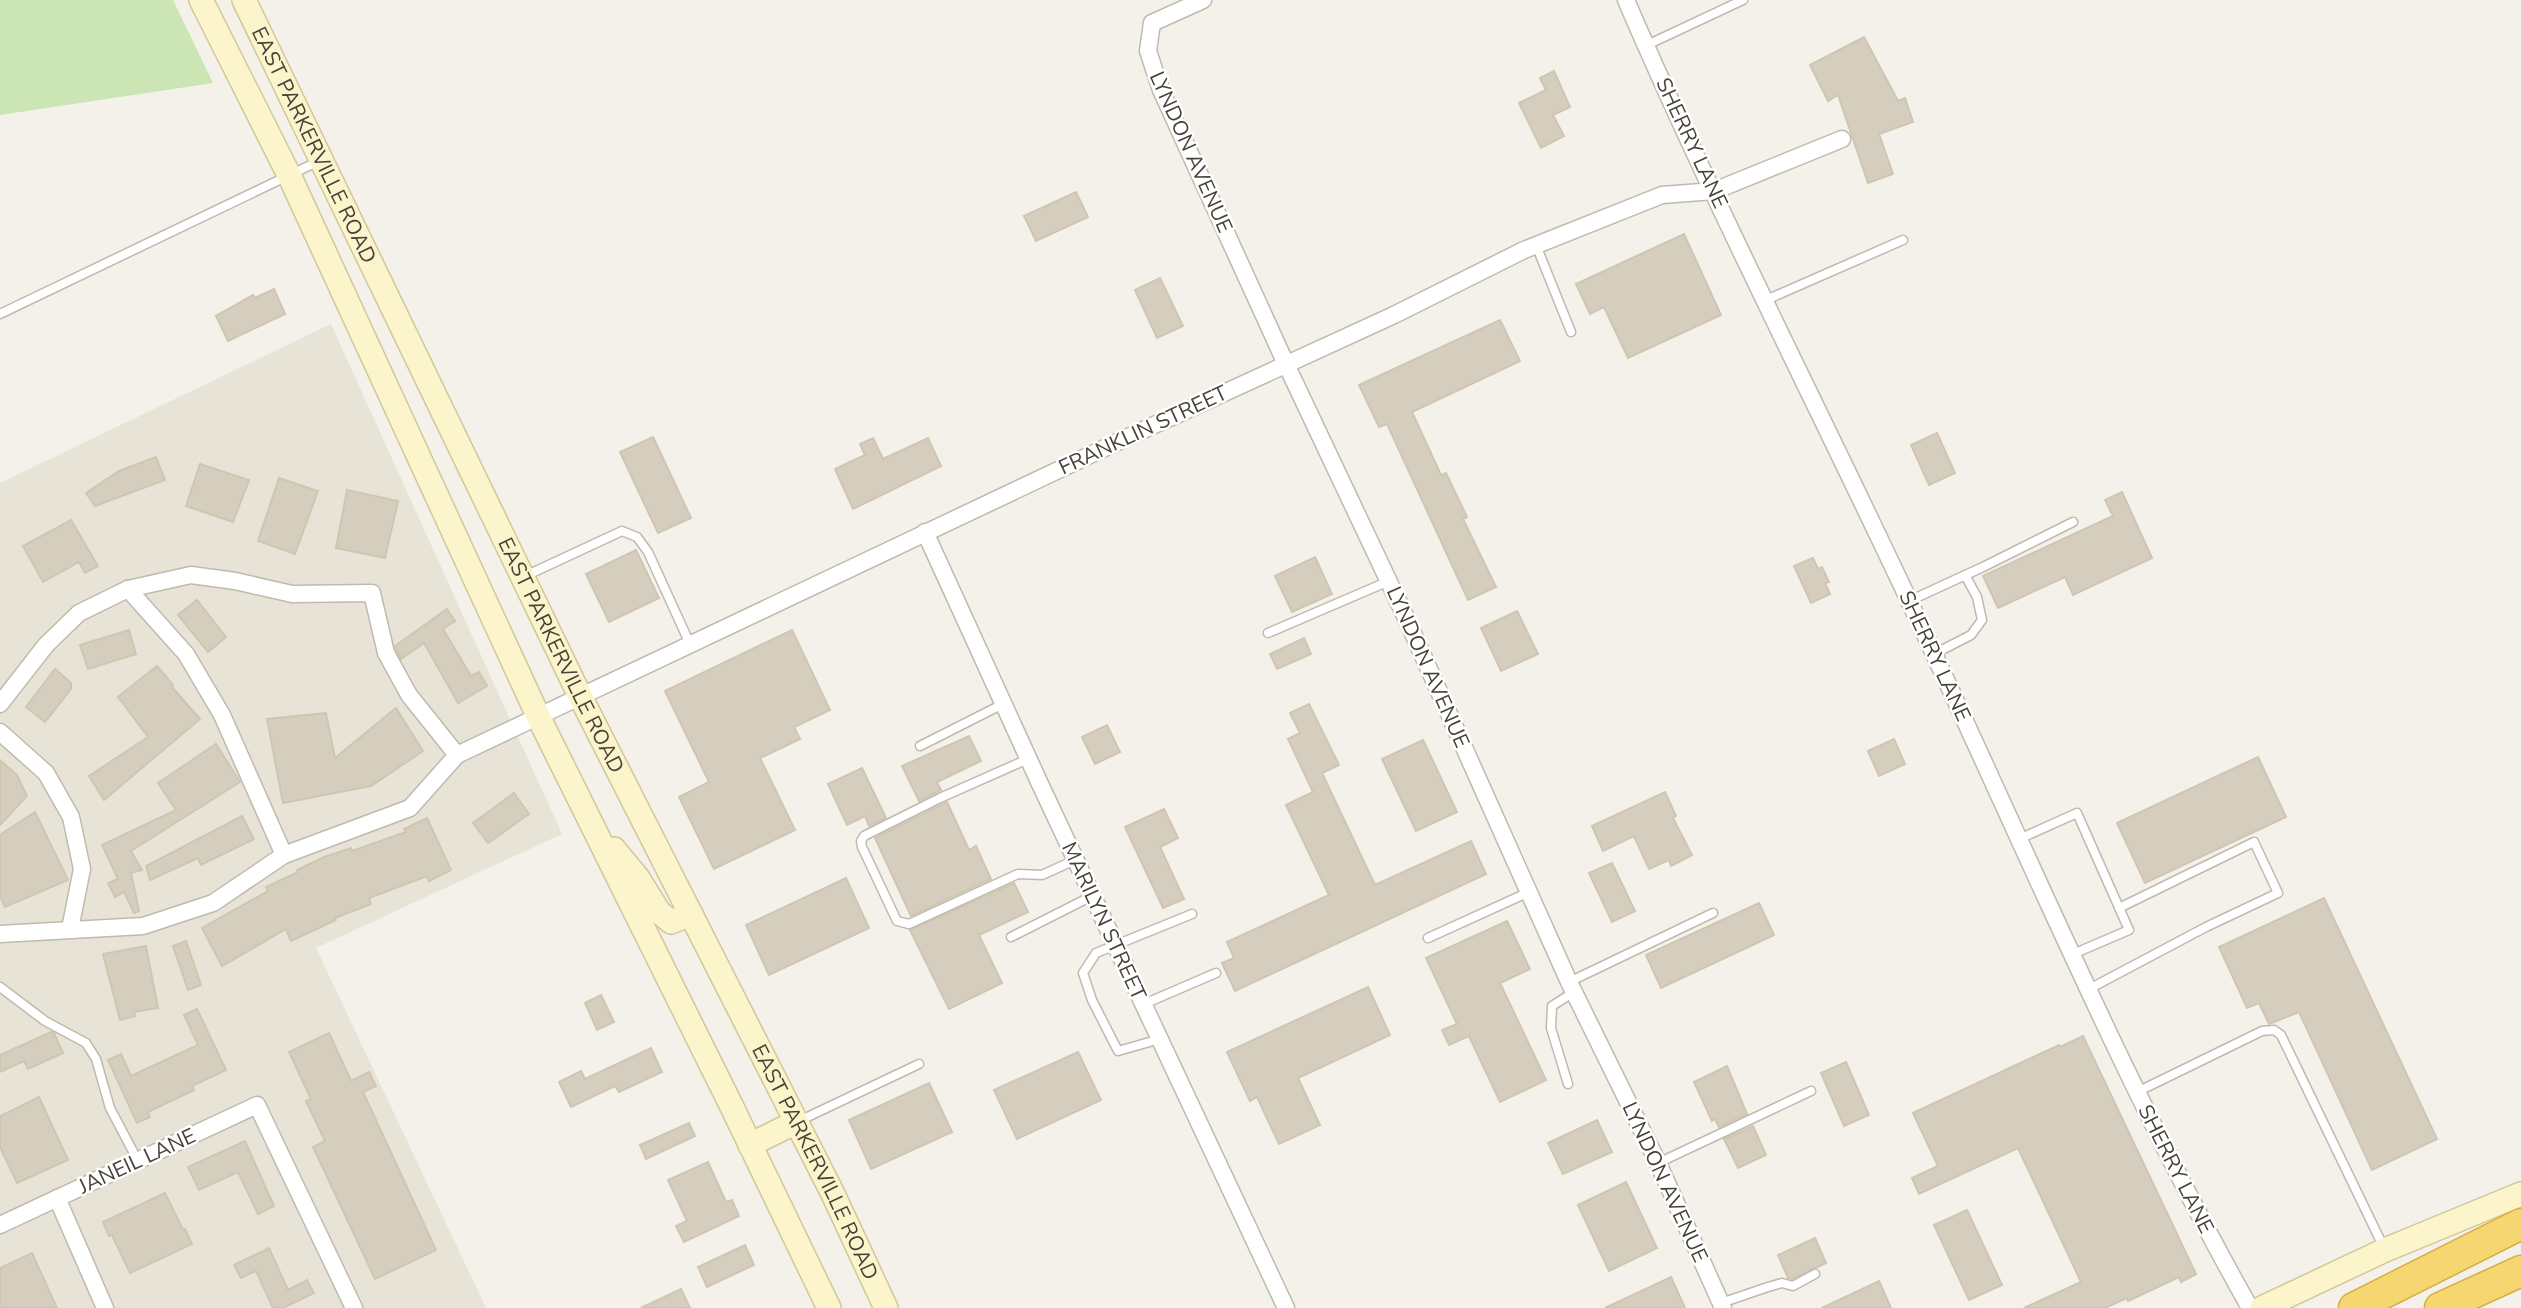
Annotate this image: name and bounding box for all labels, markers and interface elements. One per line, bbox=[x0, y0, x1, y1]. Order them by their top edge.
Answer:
street label: EAST PARKERVILLE ROAD bbox=[245, 22, 383, 268]
street label: LYNDON AVENUE bbox=[1143, 67, 1239, 237]
street label: SHERRY LANE bbox=[1649, 73, 1735, 213]
street label: FRANKLIN STREET bbox=[1054, 378, 1232, 481]
street label: EAST PARKERVILLE ROAD bbox=[492, 533, 631, 778]
street label: LYNDON AVENUE bbox=[1380, 582, 1476, 752]
street label: SHERRY LANE bbox=[1892, 586, 1978, 726]
street label: MARILYN STREET bbox=[1055, 837, 1153, 1005]
street label: EAST PARKERVILLE ROAD bbox=[745, 1040, 885, 1284]
street label: LYNDON AVENUE bbox=[1616, 1097, 1714, 1267]
street label: SHERRY LANE bbox=[2131, 1100, 2221, 1238]
street label: JANEIL LANE bbox=[73, 1122, 200, 1201]

